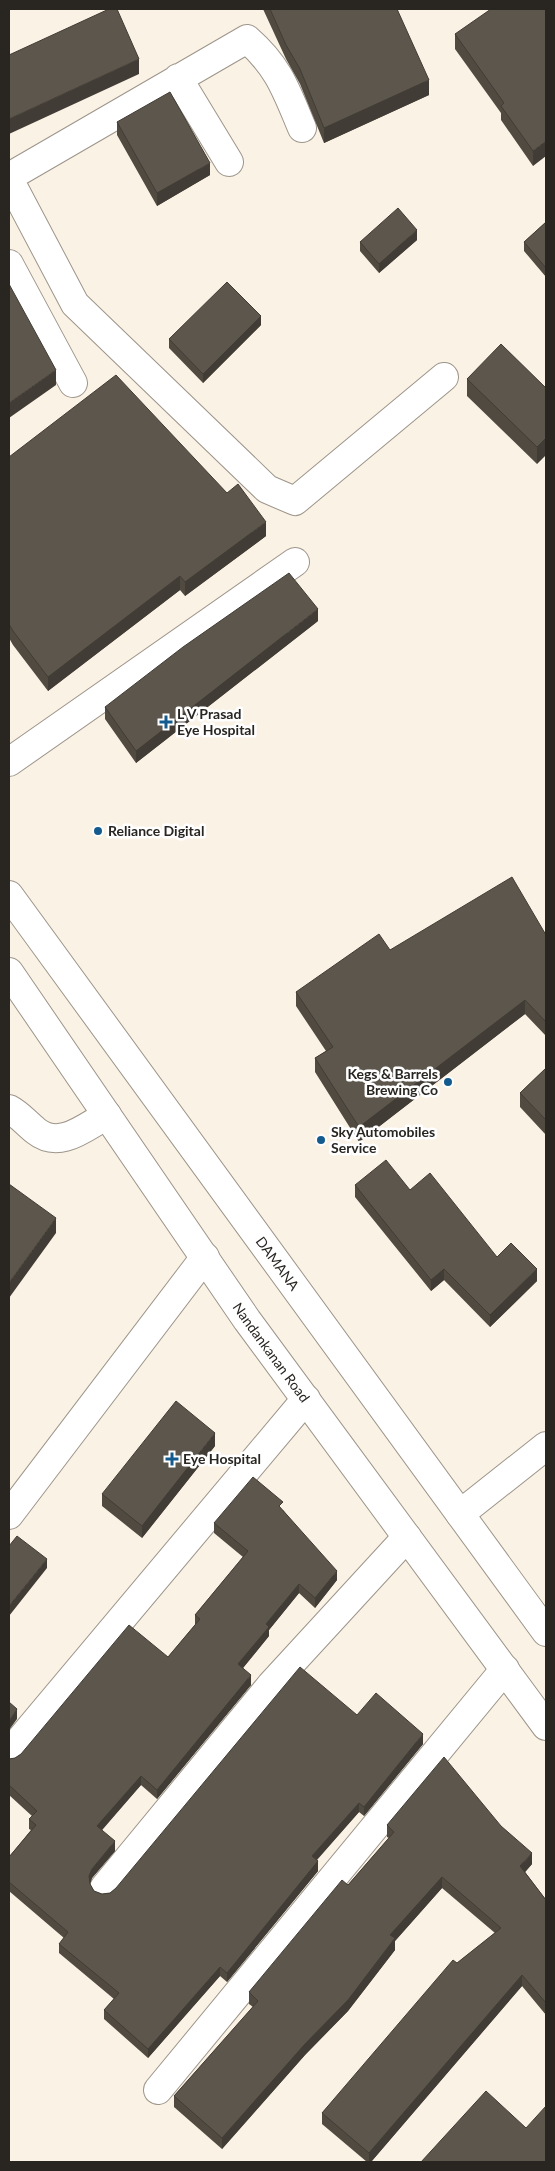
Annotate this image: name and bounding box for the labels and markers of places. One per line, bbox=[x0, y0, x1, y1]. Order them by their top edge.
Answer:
place label: L V Prasad Eye Hospital bbox=[177, 705, 255, 738]
marker: L V Prasad Eye Hospital bbox=[159, 715, 173, 729]
place label: Reliance Digital bbox=[108, 822, 204, 839]
marker: Reliance Digital bbox=[92, 825, 104, 837]
place label: Kegs & Barrels Brewing Co bbox=[347, 1065, 438, 1098]
marker: Kegs & Barrels Brewing Co bbox=[442, 1076, 454, 1088]
place label: Sky Automobiles Service bbox=[331, 1123, 435, 1156]
marker: Sky Automobiles Service bbox=[315, 1134, 327, 1146]
place label: Eye Hospital bbox=[183, 1450, 261, 1467]
marker: Eye Hospital bbox=[165, 1452, 179, 1466]

